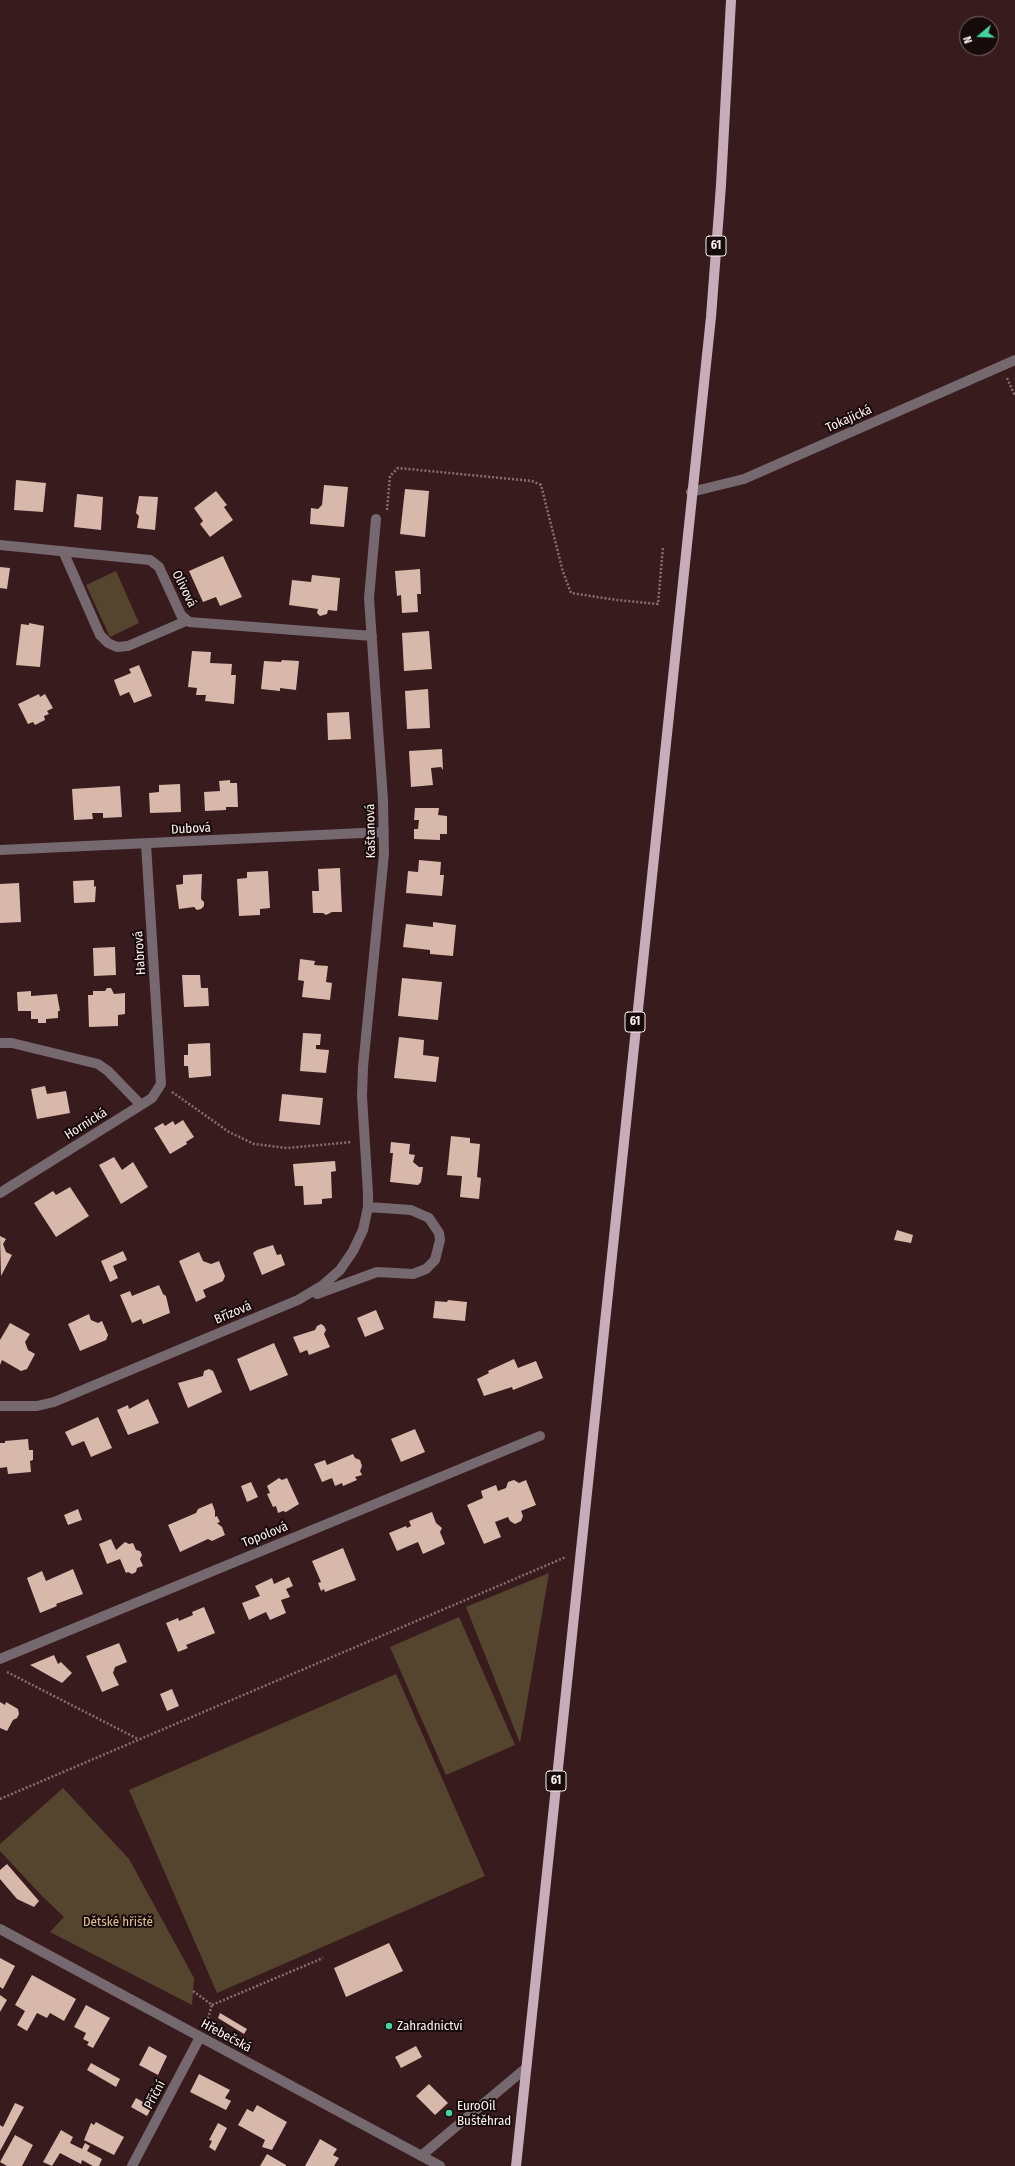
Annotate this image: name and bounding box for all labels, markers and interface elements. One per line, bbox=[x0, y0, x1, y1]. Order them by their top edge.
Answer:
north arrow bbox=[959, 16, 999, 56]
text: N bbox=[961, 35, 975, 45]
road number: 61 bbox=[706, 236, 726, 256]
street label: Tokajická bbox=[824, 402, 874, 436]
street label: Olivová bbox=[168, 568, 200, 610]
street label: Kaštanová bbox=[363, 803, 379, 859]
street label: Dubová bbox=[171, 820, 211, 838]
street label: Habrová bbox=[131, 930, 149, 976]
road number: 61 bbox=[625, 1012, 645, 1032]
street label: Hornická bbox=[62, 1105, 110, 1143]
street label: Břízová bbox=[212, 1298, 254, 1328]
street label: Topolová bbox=[240, 1519, 290, 1551]
road number: 61 bbox=[546, 1771, 566, 1791]
park label: Dětské hřiště bbox=[83, 1914, 153, 1930]
street label: Hřebečská bbox=[198, 2016, 254, 2056]
place label: Zahradnictví bbox=[397, 2018, 463, 2034]
marker: Zahradnictví bbox=[384, 2021, 394, 2031]
street label: Příční bbox=[141, 2078, 169, 2112]
place label: EuroOil Buštěhrad bbox=[457, 2098, 511, 2129]
marker: EuroOil Buštěhrad bbox=[444, 2108, 454, 2118]

